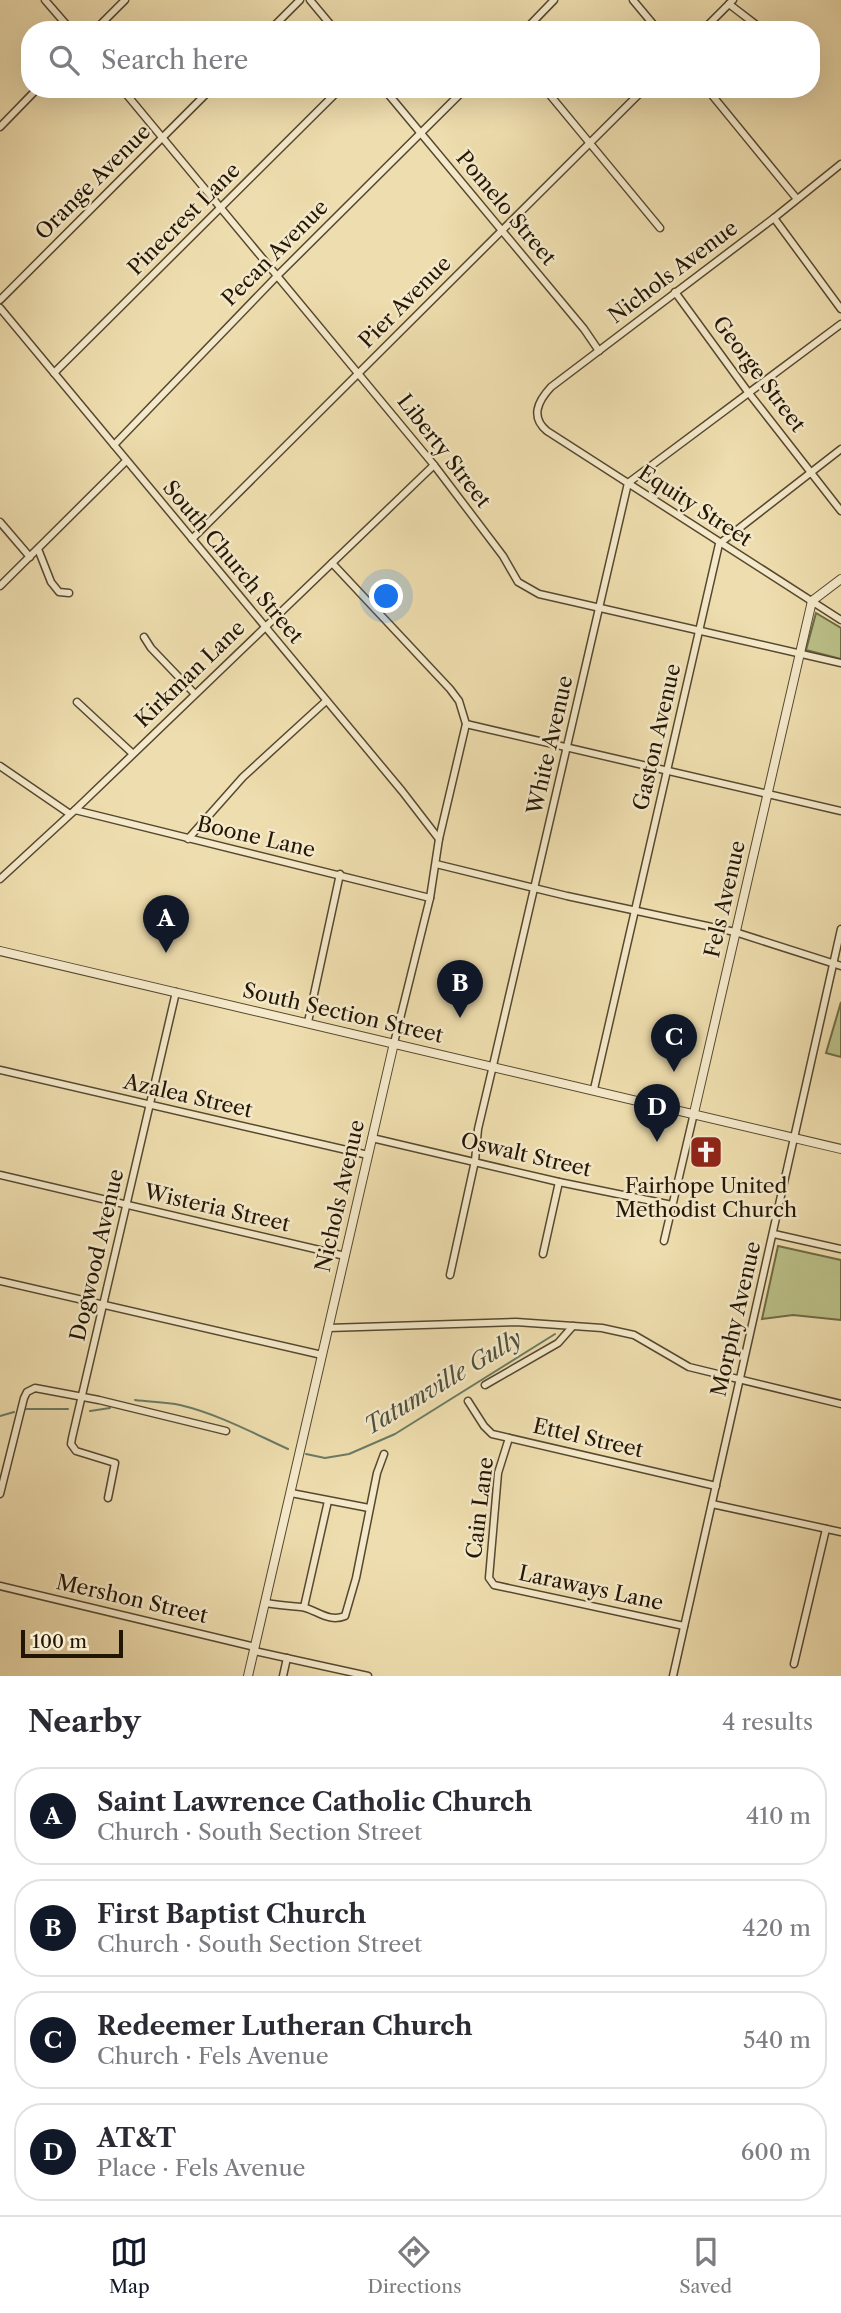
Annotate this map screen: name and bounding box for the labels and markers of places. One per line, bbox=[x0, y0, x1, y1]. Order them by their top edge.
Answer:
pin: A bbox=[143, 895, 189, 953]
pin: B bbox=[437, 960, 483, 1018]
pin: C bbox=[651, 1014, 697, 1072]
pin: D bbox=[634, 1084, 680, 1142]
church icon: Fairhope United Methodist Church bbox=[687, 1133, 725, 1171]
place label: Fairhope United Methodist Church bbox=[615, 1173, 797, 1222]

